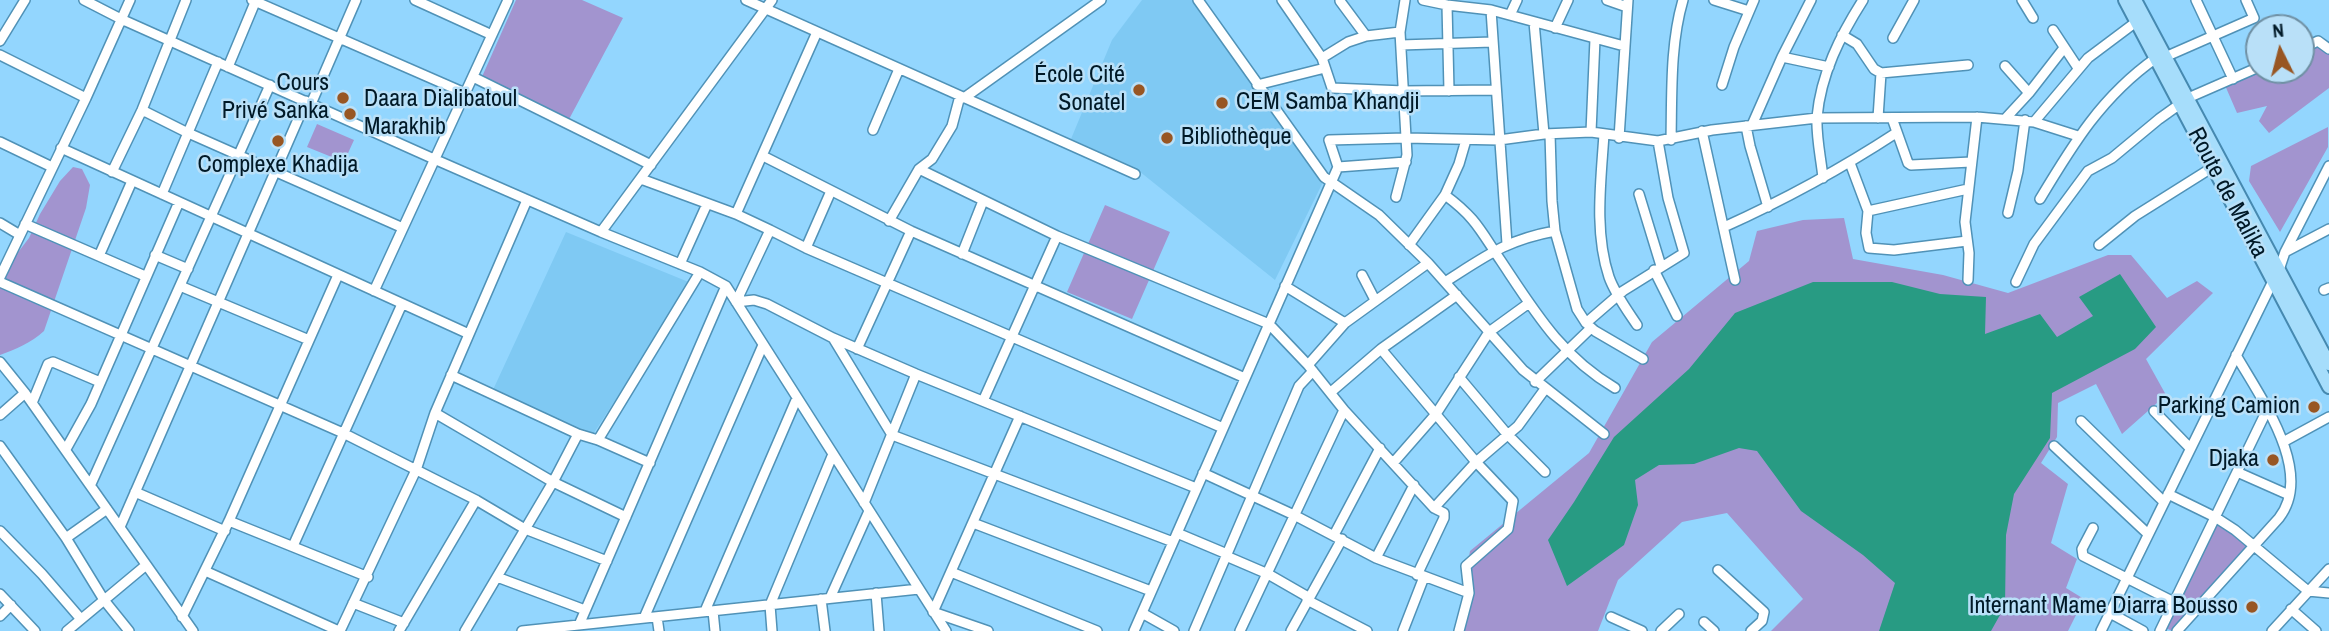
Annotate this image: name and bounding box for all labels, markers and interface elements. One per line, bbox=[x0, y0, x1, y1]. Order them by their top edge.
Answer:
north arrow bbox=[2245, 14, 2315, 84]
text: N bbox=[2271, 17, 2285, 44]
place label: École Cité Sonatel bbox=[1034, 62, 1125, 118]
place label: Cours Privé Sanka bbox=[222, 70, 329, 126]
marker: École Cité Sonatel bbox=[1131, 82, 1147, 98]
place label: Daara Dialibatoul Marakhib bbox=[364, 86, 517, 142]
place label: CEM Samba Khandji bbox=[1236, 89, 1420, 117]
marker: Cours Privé Sanka bbox=[335, 90, 351, 106]
marker: CEM Samba Khandji bbox=[1214, 95, 1230, 111]
marker: Daara Dialibatoul Marakhib bbox=[342, 106, 358, 122]
street label: Route de Malika bbox=[2181, 123, 2273, 263]
place label: Bibliothèque bbox=[1181, 124, 1292, 152]
marker: Bibliothèque bbox=[1159, 130, 1175, 146]
marker: Complexe Khadija bbox=[270, 133, 286, 149]
place label: Complexe Khadija bbox=[198, 152, 358, 180]
place label: Parking Camion bbox=[2158, 393, 2300, 421]
marker: Parking Camion bbox=[2306, 399, 2322, 415]
place label: Djaka bbox=[2209, 446, 2259, 474]
marker: Djaka bbox=[2265, 452, 2281, 468]
place label: Internant Mame Diarra Bousso bbox=[1969, 593, 2238, 621]
marker: Internant Mame Diarra Bousso bbox=[2244, 599, 2260, 615]

